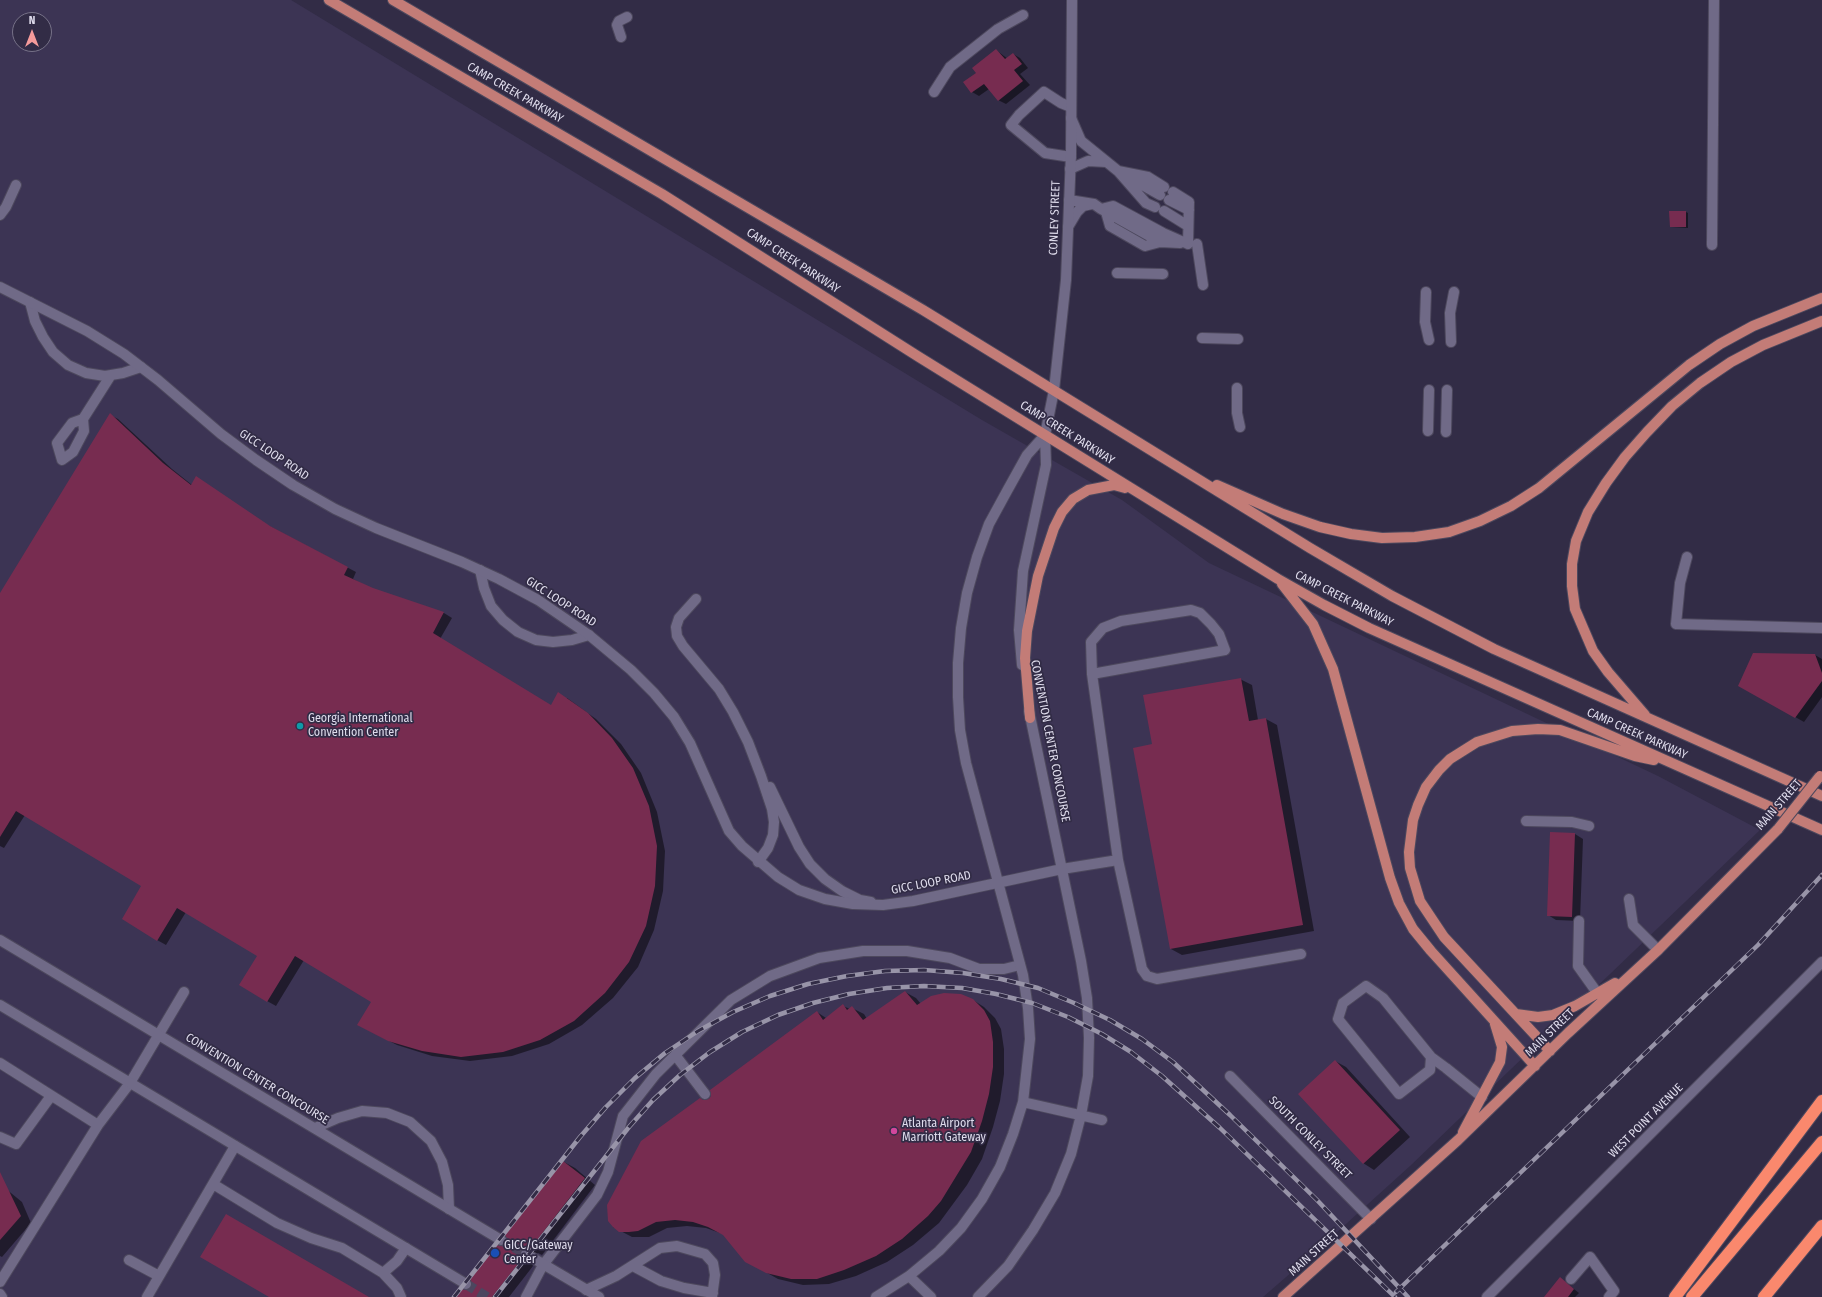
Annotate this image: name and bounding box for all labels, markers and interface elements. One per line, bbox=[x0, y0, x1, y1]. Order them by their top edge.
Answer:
north arrow bbox=[12, 12, 52, 52]
text: N bbox=[29, 14, 35, 27]
street label: CAMP CREEK PARKWAY bbox=[464, 60, 566, 126]
street label: CONLEY STREET bbox=[1046, 180, 1064, 256]
street label: CAMP CREEK PARKWAY bbox=[744, 225, 842, 297]
street label: CAMP CREEK PARKWAY bbox=[1017, 398, 1117, 468]
street label: GICC LOOP ROAD bbox=[236, 426, 312, 484]
street label: CAMP CREEK PARKWAY bbox=[1292, 568, 1396, 630]
street label: GICC LOOP ROAD bbox=[523, 574, 599, 630]
street label: CONVENTION CENTER CONCOURSE bbox=[1027, 659, 1073, 823]
street label: CAMP CREEK PARKWAY bbox=[1584, 705, 1690, 763]
place label: Georgia International Convention Center bbox=[308, 712, 413, 740]
marker: Georgia International Convention Center bbox=[295, 721, 305, 731]
street label: MAIN STREET bbox=[1753, 777, 1805, 833]
street label: GICC LOOP ROAD bbox=[890, 868, 972, 898]
street label: MAIN STREET bbox=[1522, 1006, 1578, 1060]
street label: CONVENTION CENTER CONCOURSE bbox=[183, 1030, 331, 1128]
street label: WEST POINT AVENUE bbox=[1606, 1081, 1686, 1161]
street label: SOUTH CONLEY STREET bbox=[1266, 1094, 1354, 1182]
place label: Atlanta Airport Marriott Gateway bbox=[902, 1117, 986, 1145]
marker: Atlanta Airport Marriott Gateway bbox=[889, 1126, 899, 1136]
street label: MAIN STREET bbox=[1286, 1227, 1342, 1279]
place label: GICC/Gateway Center bbox=[504, 1239, 573, 1267]
marker: GICC/Gateway Center bbox=[489, 1247, 501, 1259]

